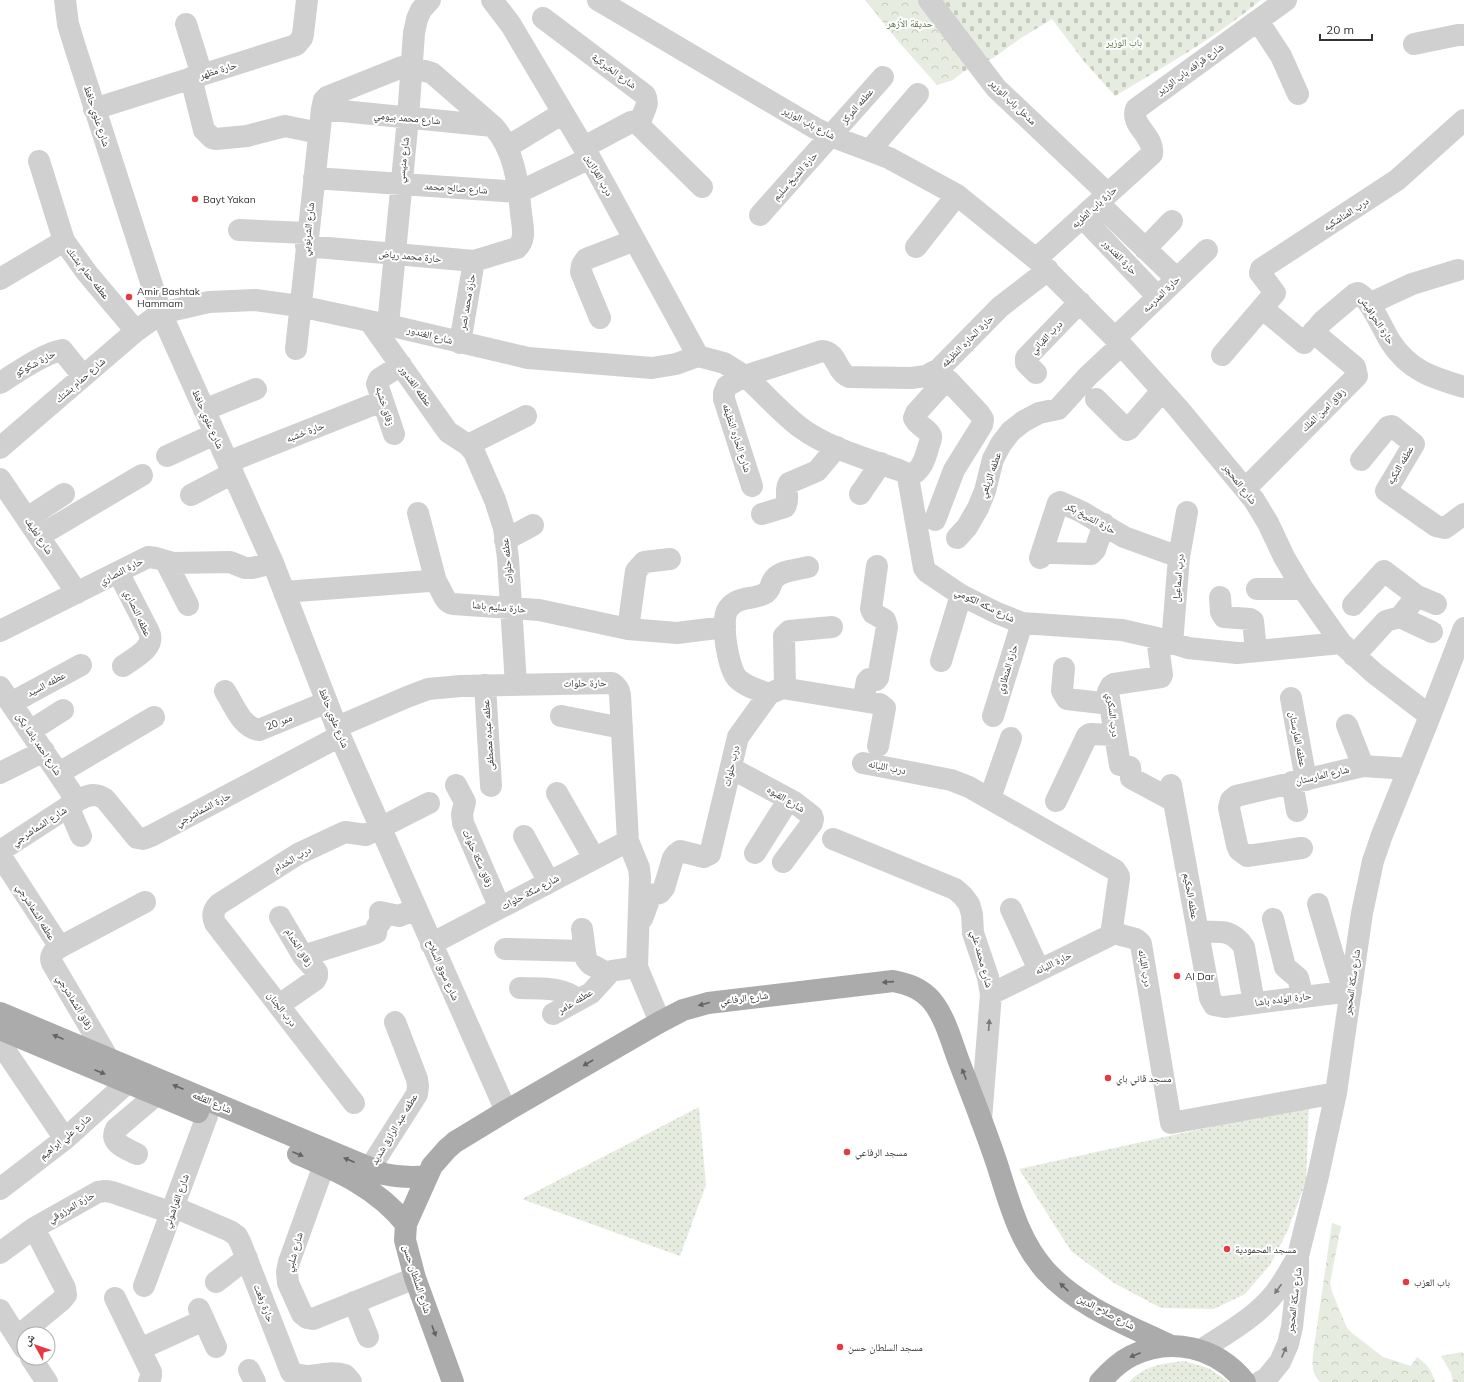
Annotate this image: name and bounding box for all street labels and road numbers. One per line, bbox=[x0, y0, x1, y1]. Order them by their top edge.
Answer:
street label: شارع قرافه باب الوزير bbox=[1153, 40, 1226, 98]
street label: شارع الخبركية bbox=[589, 50, 639, 92]
street label: حارة مظهر bbox=[197, 58, 239, 82]
street label: مدخل باب الوزير bbox=[986, 76, 1040, 128]
street label: شارع علوي حافظ bbox=[80, 84, 113, 149]
street label: عطفه المركز bbox=[837, 85, 876, 127]
street label: شارع باب الوزير bbox=[780, 103, 838, 142]
street label: شارع محمد بيومي bbox=[373, 109, 441, 129]
street label: شارع منيسي bbox=[394, 136, 413, 184]
street label: حارة الشيخ سليم bbox=[770, 148, 822, 204]
street label: درب القزازين bbox=[582, 152, 616, 198]
street label: شارع صالح محمد bbox=[424, 179, 489, 197]
street label: حارة باب الطربه bbox=[1068, 183, 1120, 231]
street label: درب المناشكيه bbox=[1321, 194, 1371, 234]
street label: شارع الشرنوبي bbox=[299, 201, 319, 257]
street label: حارة الغندور bbox=[1099, 236, 1140, 278]
street label: عطفه حمام بشتك bbox=[63, 244, 113, 303]
street label: حارة محمد رياض bbox=[378, 247, 443, 265]
street label: حارة محمد نصر bbox=[456, 272, 478, 332]
street label: حارة المدرسه bbox=[1139, 272, 1183, 315]
street label: حارة الحرافيش bbox=[1357, 293, 1398, 347]
street label: حارة الحاره النظيفه bbox=[938, 311, 997, 370]
street label: درب القباني bbox=[1027, 317, 1066, 358]
street label: شارع الغندور bbox=[405, 323, 455, 347]
street label: حارة شكوكو bbox=[12, 347, 58, 379]
street label: شارع حمام بشتك bbox=[52, 354, 109, 406]
street label: عطفه الغندور bbox=[396, 362, 435, 409]
street label: زقاق خشبه bbox=[373, 385, 397, 427]
street label: زقاق امين الملك bbox=[1298, 385, 1348, 435]
street label: شارع علوي حافظ bbox=[188, 387, 227, 452]
street label: شارع الحاره النظيفه bbox=[720, 402, 754, 474]
street label: حارة خشبه bbox=[284, 419, 327, 445]
street label: عطفه التكيه bbox=[1384, 443, 1416, 487]
street label: عطفه الزيلعي bbox=[976, 450, 1005, 500]
street label: شارع المحجر bbox=[1220, 460, 1260, 507]
street label: حارة الشيخ بكر bbox=[1063, 499, 1119, 537]
street label: شارع لطيف bbox=[22, 515, 56, 557]
street label: عطفه حلوات bbox=[498, 537, 516, 585]
street label: درب اسماعيل bbox=[1169, 553, 1187, 603]
street label: حارة النصاري bbox=[97, 554, 146, 589]
street label: شارع سكه الكومي bbox=[952, 585, 1017, 627]
street label: عطفه النصاري bbox=[120, 588, 154, 639]
street label: حارة سليم باشا bbox=[471, 598, 527, 617]
street label: حارة المنطاوي bbox=[993, 642, 1022, 696]
street label: عطفه السيد bbox=[24, 668, 68, 700]
street label: حارة حلوات bbox=[563, 676, 607, 690]
street label: شارع علوي حافظ bbox=[315, 686, 352, 751]
street label: درب السكري bbox=[1102, 692, 1122, 738]
street label: عطفه عبده مصطفى bbox=[479, 699, 497, 771]
street label: شارع احمد باشا يكن bbox=[13, 710, 65, 778]
street label: عطفه المارستان bbox=[1286, 710, 1310, 768]
street label: ممر 20 bbox=[264, 711, 295, 733]
street label: درب حلوات bbox=[720, 744, 742, 788]
street label: درب اللبانه bbox=[867, 757, 907, 777]
street label: شارع المارستان bbox=[1294, 762, 1351, 788]
street label: شارع القبوه bbox=[765, 783, 808, 816]
street label: حارة الشماشرجي bbox=[173, 789, 234, 830]
street label: شارع الشماشرجي bbox=[9, 803, 70, 850]
street label: زقاق سكة حلوات bbox=[460, 827, 497, 889]
street label: درب الخدام bbox=[271, 843, 314, 876]
street label: شارع سكة حلوات bbox=[499, 871, 561, 913]
street label: عطفه الحكيم bbox=[1180, 872, 1201, 920]
street label: عطفه الشماشرجي bbox=[12, 881, 58, 943]
street label: زقاق الخدام bbox=[281, 925, 316, 969]
street label: شارع محمد علي bbox=[967, 929, 996, 990]
street label: شارع سوق السلاح bbox=[424, 937, 462, 1003]
street label: حارة اللبانه bbox=[1033, 948, 1074, 977]
street label: درب اللبانه bbox=[1135, 948, 1155, 988]
street label: شارع سكة المحجر bbox=[1341, 948, 1363, 1017]
street label: زقاق الشماشرجي bbox=[52, 972, 96, 1033]
street label: عطفه عامر bbox=[554, 986, 595, 1017]
street label: درب الجنان bbox=[264, 989, 300, 1029]
street label: شارع الرفاعي bbox=[719, 989, 770, 1009]
street label: حارة الولده باشا bbox=[1254, 989, 1312, 1009]
street label: شارع القلعه bbox=[191, 1088, 234, 1116]
street label: عطفه عبد الرازق شديد bbox=[368, 1091, 420, 1167]
street label: شارع علي ابراهيم bbox=[36, 1111, 95, 1164]
street label: شارع القراشولي bbox=[160, 1172, 193, 1230]
street label: حارة المرزوقي bbox=[45, 1188, 98, 1227]
street label: شارع شلبي bbox=[282, 1230, 307, 1274]
street label: شارع السلطان حسن bbox=[400, 1243, 434, 1315]
street label: شارع سكة المحجر bbox=[1283, 1266, 1305, 1334]
street label: حارة رفعت bbox=[251, 1282, 277, 1325]
street label: شارع صلاح الدين bbox=[1075, 1291, 1137, 1333]

